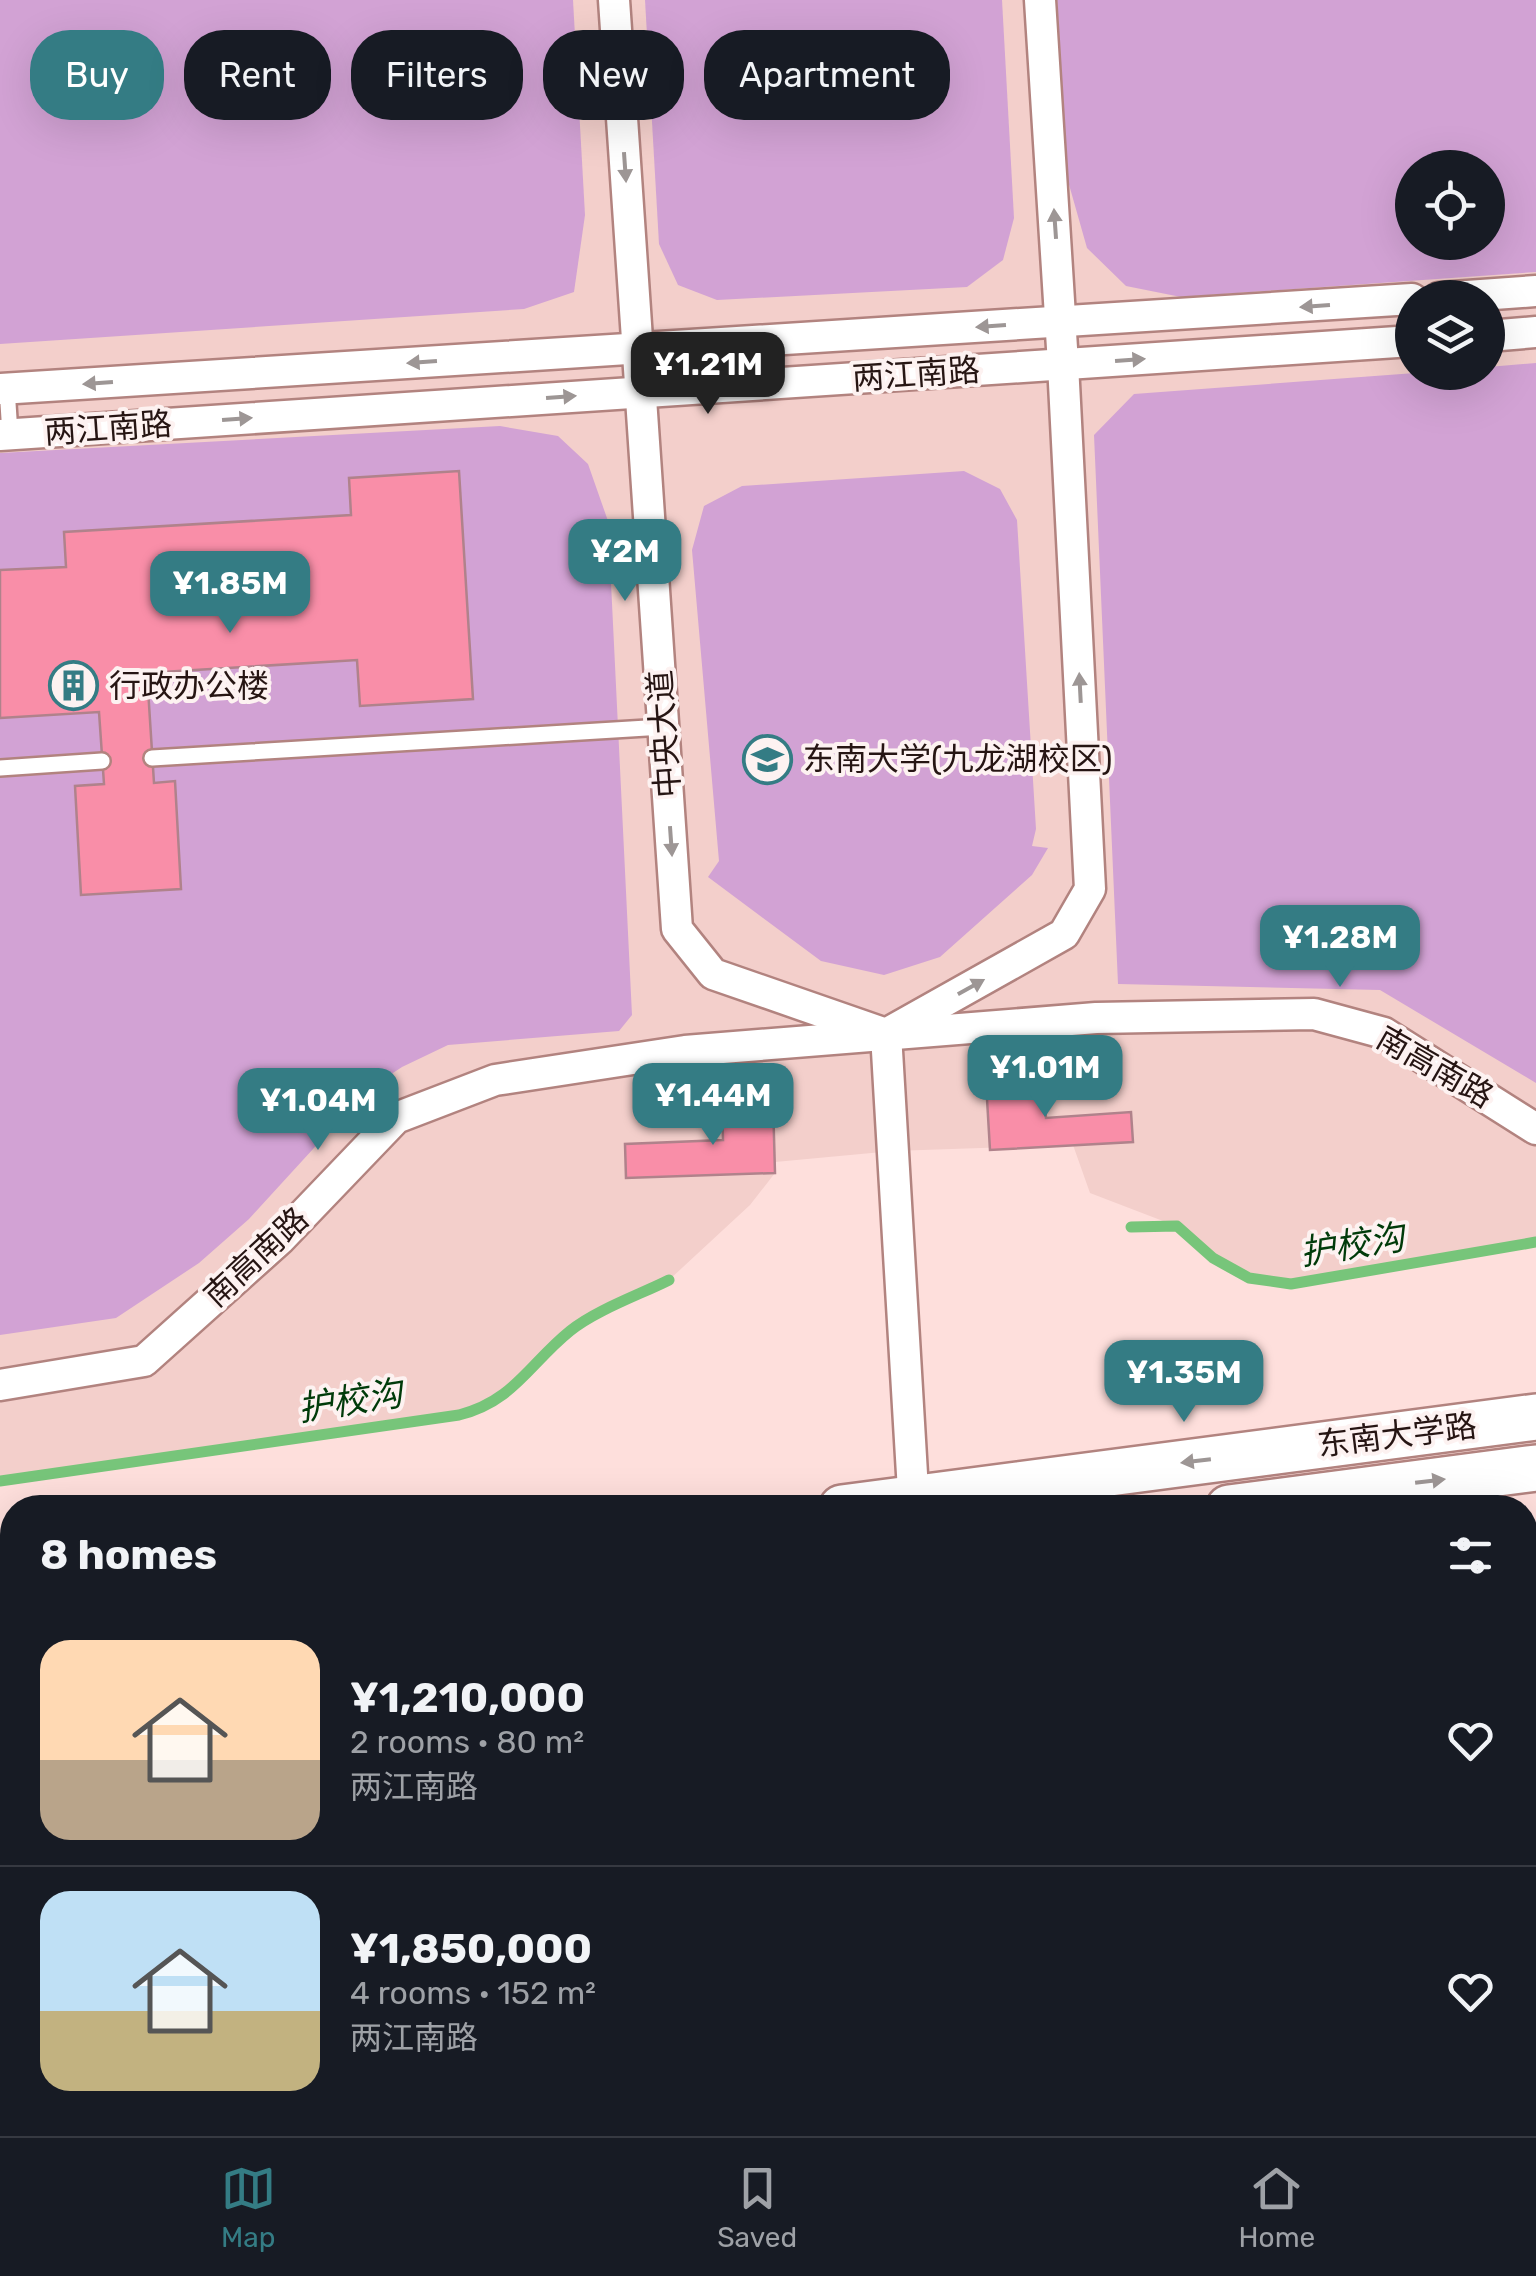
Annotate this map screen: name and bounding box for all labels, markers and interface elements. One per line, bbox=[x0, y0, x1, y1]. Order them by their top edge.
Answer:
chip: Buy bbox=[30, 30, 164, 120]
chip: Rent bbox=[184, 30, 331, 120]
chip: Filters bbox=[351, 30, 523, 120]
chip: New bbox=[543, 30, 684, 120]
chip: Apartment bbox=[704, 30, 950, 120]
map controls bbox=[1395, 150, 1505, 390]
button: locate bbox=[1395, 150, 1505, 260]
one-way arrow bbox=[618, 152, 634, 184]
one-way arrow bbox=[1047, 207, 1063, 239]
button: layers bbox=[1395, 280, 1505, 390]
one-way arrow bbox=[1299, 298, 1331, 314]
one-way arrow bbox=[974, 319, 1006, 335]
pin: ¥1.21M bbox=[627, 332, 789, 417]
text: ¥1.21M bbox=[653, 345, 763, 383]
street label: 两江南路 bbox=[851, 351, 981, 397]
one-way arrow bbox=[1115, 351, 1146, 367]
one-way arrow bbox=[406, 354, 437, 370]
one-way arrow bbox=[81, 375, 113, 391]
one-way arrow bbox=[546, 389, 578, 405]
street label: 两江南路 bbox=[43, 405, 173, 451]
one-way arrow bbox=[222, 411, 253, 427]
pin: ¥2M bbox=[577, 519, 673, 604]
text: ¥2M bbox=[590, 532, 660, 570]
pin: ¥1.85M bbox=[149, 551, 311, 636]
text: ¥1.85M bbox=[172, 564, 288, 602]
building icon: 行政办公楼 bbox=[48, 660, 100, 712]
place label: 行政办公楼 bbox=[109, 667, 269, 705]
street label: 中央大道 bbox=[641, 669, 687, 799]
one-way arrow bbox=[1072, 672, 1088, 704]
school or university icon: 东南大学(九龙湖校区) bbox=[742, 733, 794, 785]
place label: 东南大学(九龙湖校区) bbox=[803, 740, 1113, 778]
one-way arrow bbox=[663, 825, 679, 857]
pin: ¥1.28M bbox=[1259, 905, 1421, 990]
text: ¥1.28M bbox=[1282, 918, 1398, 956]
one-way arrow bbox=[957, 978, 985, 996]
street label: 南高南路 bbox=[1370, 1019, 1500, 1115]
pin: ¥1.01M bbox=[964, 1035, 1126, 1120]
text: ¥1.01M bbox=[990, 1048, 1100, 1086]
pin: ¥1.44M bbox=[632, 1063, 794, 1148]
pin: ¥1.04M bbox=[237, 1068, 399, 1153]
text: ¥1.44M bbox=[654, 1076, 772, 1114]
text: ¥1.04M bbox=[260, 1081, 376, 1119]
street label: 南高南路 bbox=[196, 1199, 316, 1315]
water label: 护校沟 bbox=[1297, 1215, 1411, 1274]
pin: ¥1.35M bbox=[1103, 1340, 1265, 1425]
text: ¥1.35M bbox=[1126, 1353, 1242, 1391]
water label: 护校沟 bbox=[295, 1371, 409, 1430]
street label: 东南大学路 bbox=[1315, 1406, 1479, 1464]
one-way arrow bbox=[1180, 1454, 1212, 1470]
one-way arrow bbox=[1415, 1473, 1446, 1489]
icon: filters bbox=[1443, 1528, 1498, 1583]
text: 8 homes bbox=[40, 1530, 217, 1580]
text: ¥1,210,000 bbox=[350, 1673, 585, 1723]
icon: home bbox=[120, 1680, 240, 1800]
icon: heart bbox=[1443, 1713, 1498, 1768]
text: 2 rooms · 80 m² bbox=[350, 1723, 584, 1761]
text: 两江南路 bbox=[350, 1768, 478, 1806]
text: ¥1,850,000 bbox=[350, 1924, 592, 1974]
icon: home bbox=[120, 1931, 240, 2051]
icon: heart bbox=[1443, 1964, 1498, 2019]
text: 4 rooms · 152 m² bbox=[350, 1974, 596, 2012]
text: 两江南路 bbox=[350, 2019, 478, 2057]
tab: Map bbox=[221, 2161, 276, 2254]
tab: Saved bbox=[717, 2161, 797, 2254]
tab: Home bbox=[1239, 2161, 1315, 2254]

